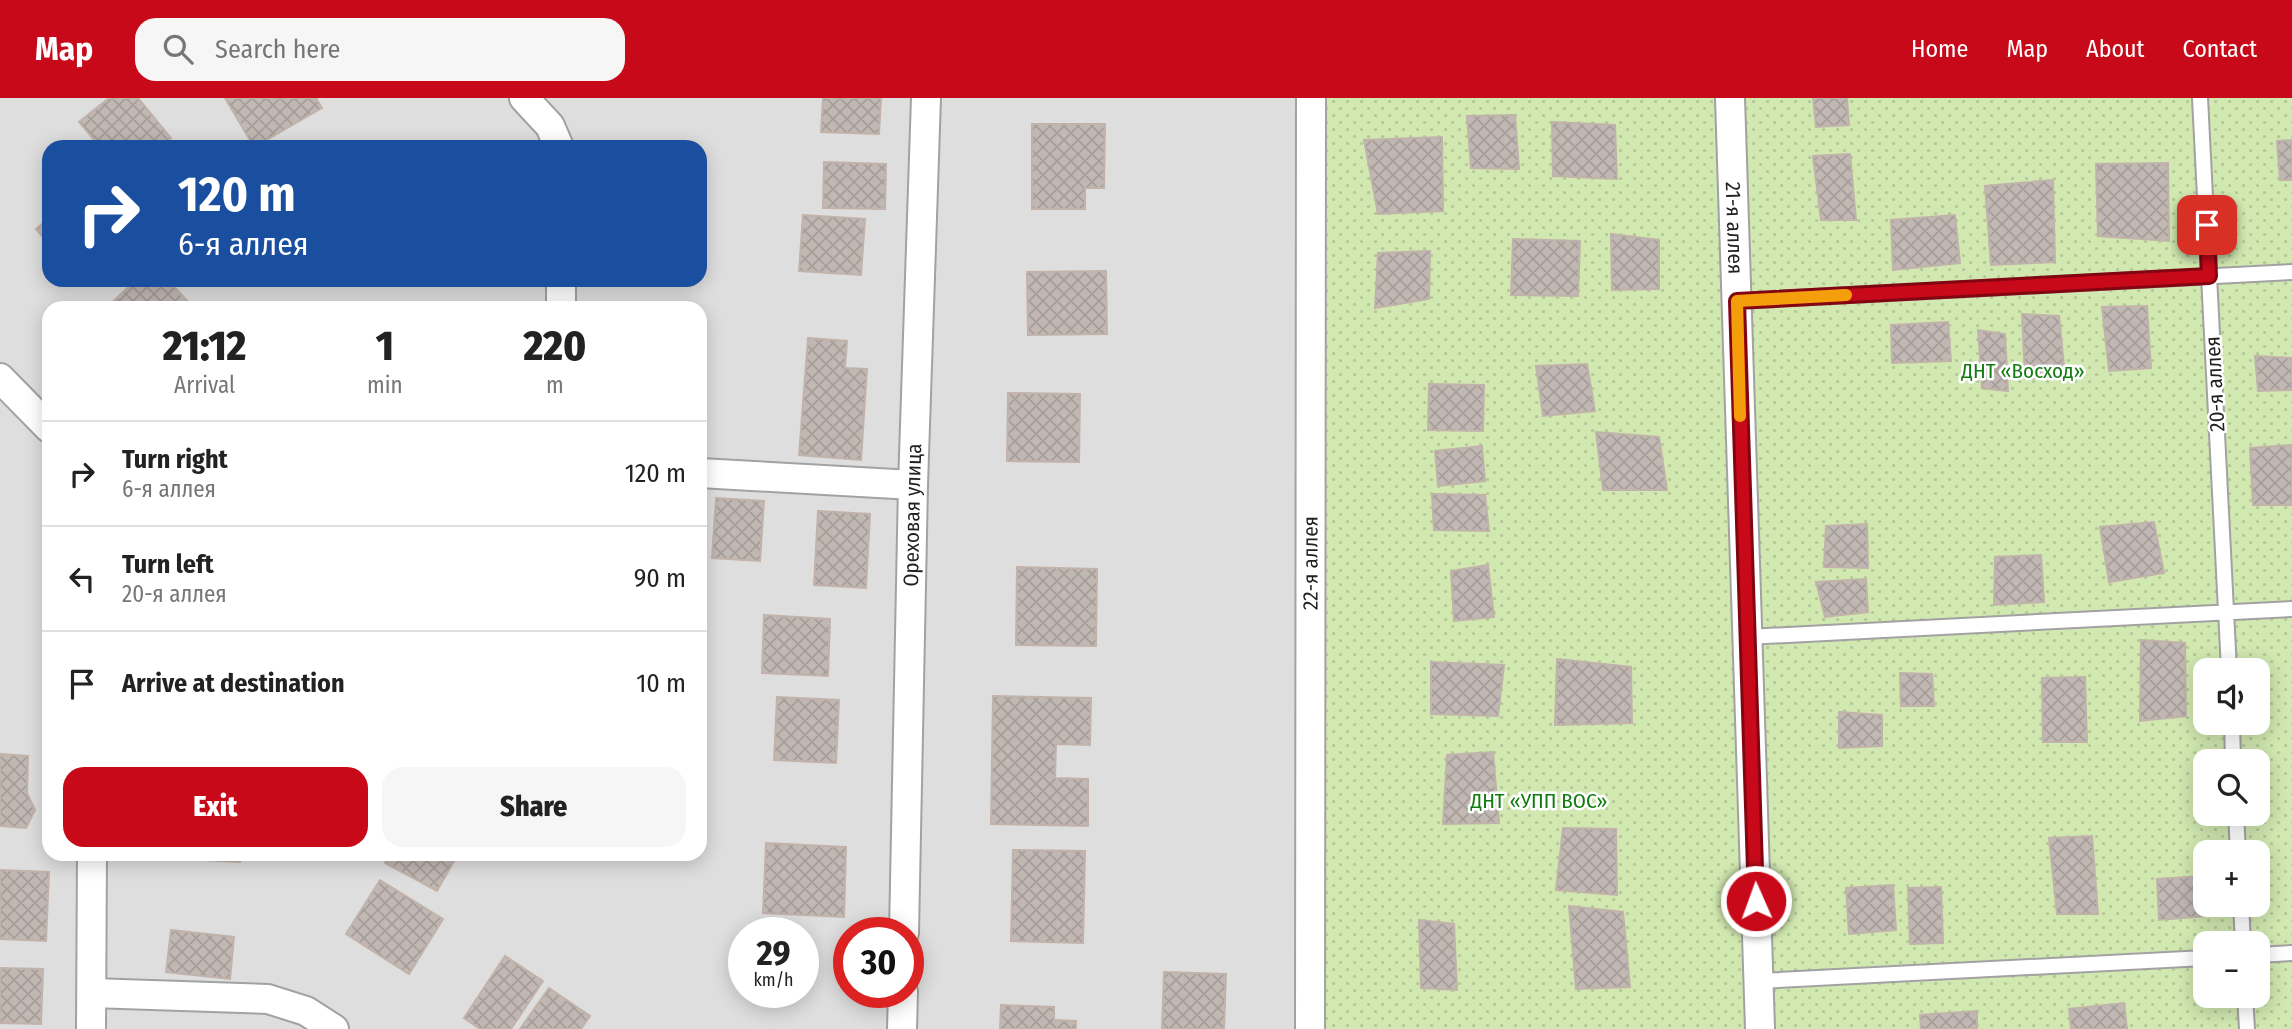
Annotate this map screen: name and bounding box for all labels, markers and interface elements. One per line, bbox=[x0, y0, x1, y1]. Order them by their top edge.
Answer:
search box bbox=[135, 18, 625, 81]
text: Map bbox=[35, 29, 93, 69]
icon: search bbox=[159, 30, 197, 68]
text: Search here bbox=[215, 34, 340, 65]
text: Home bbox=[1911, 35, 1968, 63]
text: Map bbox=[2006, 35, 2048, 63]
text: About bbox=[2086, 35, 2144, 63]
text: Contact bbox=[2182, 35, 2257, 63]
text: 120 m bbox=[178, 165, 296, 224]
icon: right bbox=[63, 168, 154, 259]
street label: 21-я аллея bbox=[1720, 181, 1749, 274]
pin bbox=[2177, 195, 2237, 255]
icon: arrive bbox=[2188, 206, 2226, 244]
text: 6-я аллея bbox=[178, 225, 309, 263]
text: 21:12 bbox=[163, 321, 246, 371]
text: 1 bbox=[376, 321, 394, 371]
text: 220 bbox=[523, 321, 586, 371]
street label: 20-я аллея bbox=[2200, 336, 2230, 432]
park label: ДНТ «Восход» bbox=[1960, 358, 2085, 384]
text: Arrival bbox=[174, 371, 235, 399]
text: min bbox=[367, 371, 403, 399]
text: m bbox=[546, 371, 564, 399]
street label: Ореховая улица bbox=[898, 443, 927, 587]
text: Turn right bbox=[122, 444, 228, 475]
icon: right bbox=[63, 455, 101, 493]
text: 120 m bbox=[625, 458, 686, 489]
text: 6-я аллея bbox=[122, 475, 216, 503]
street label: 22-я аллея bbox=[1297, 516, 1324, 610]
text: Turn left bbox=[122, 549, 214, 580]
icon: left bbox=[63, 560, 101, 598]
text: 90 m bbox=[634, 563, 686, 594]
text: 20-я аллея bbox=[122, 580, 227, 608]
map controls bbox=[2193, 658, 2270, 1008]
button: sound bbox=[2193, 658, 2270, 735]
icon: arrive bbox=[63, 665, 101, 703]
text: Arrive at destination bbox=[122, 668, 345, 699]
text: 10 m bbox=[636, 668, 686, 699]
button: search bbox=[2193, 749, 2270, 826]
button: Exit bbox=[63, 767, 368, 847]
button: Share bbox=[382, 767, 686, 847]
park label: ДНТ «УПП ВОС» bbox=[1469, 788, 1608, 814]
button: + bbox=[2193, 840, 2270, 917]
position arrow bbox=[1719, 864, 1793, 938]
speed limit sign: 30 bbox=[833, 917, 924, 1008]
button: − bbox=[2193, 931, 2270, 1008]
text: 29 bbox=[756, 932, 791, 974]
text: km/h bbox=[753, 969, 794, 991]

